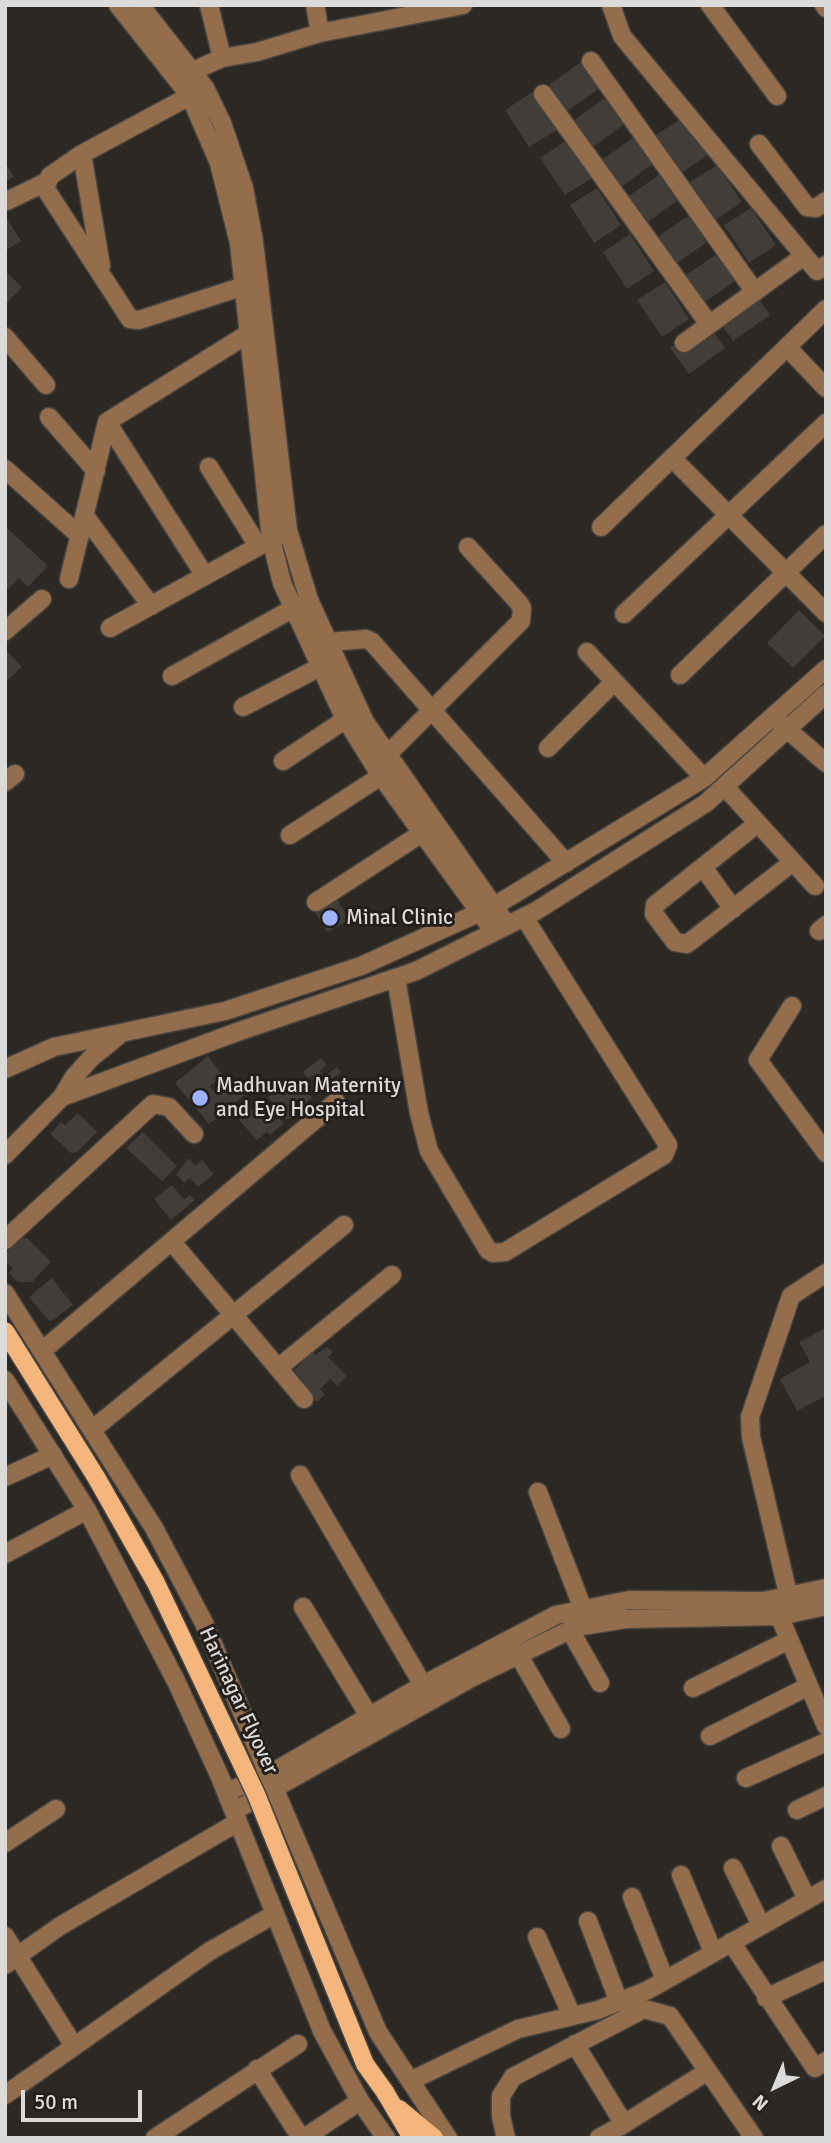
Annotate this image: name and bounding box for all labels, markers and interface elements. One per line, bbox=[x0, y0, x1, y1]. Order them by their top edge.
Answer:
place label: Minal Clinic bbox=[346, 905, 453, 931]
marker: Minal Clinic bbox=[320, 908, 340, 928]
place label: Madhuvan Maternity and Eye Hospital bbox=[216, 1073, 401, 1123]
marker: Madhuvan Maternity and Eye Hospital bbox=[190, 1088, 210, 1108]
street label: Harinagar Flyover bbox=[193, 1623, 283, 1779]
north arrow bbox=[740, 2052, 810, 2122]
scale bar bbox=[24, 2076, 145, 2120]
text: 50 m bbox=[34, 2089, 78, 2115]
text: N bbox=[748, 2089, 774, 2116]

